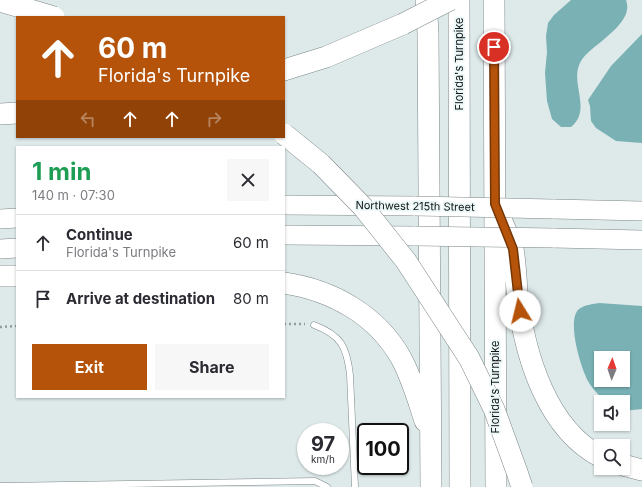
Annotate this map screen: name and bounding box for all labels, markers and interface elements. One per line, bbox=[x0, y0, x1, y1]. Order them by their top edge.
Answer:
street label: Florida's Turnpike bbox=[452, 17, 466, 111]
pin bbox=[477, 30, 511, 64]
text: 60 m bbox=[98, 31, 167, 65]
icon: ahead bbox=[32, 32, 84, 84]
icon: arrive bbox=[483, 36, 505, 58]
text: Florida's Turnpike bbox=[98, 65, 250, 86]
icon: left bbox=[77, 108, 99, 130]
icon: ahead bbox=[119, 108, 141, 130]
icon: ahead bbox=[161, 108, 183, 130]
icon: right bbox=[203, 108, 225, 130]
text: 1 min bbox=[32, 157, 91, 186]
button: close bbox=[227, 159, 269, 201]
text: 140 m · 07:30 bbox=[32, 187, 115, 203]
street label: Northwest 215th Street bbox=[355, 198, 475, 214]
text: Continue bbox=[66, 225, 133, 244]
icon: ahead bbox=[32, 232, 54, 254]
text: 60 m bbox=[233, 233, 269, 252]
text: Florida's Turnpike bbox=[66, 244, 176, 260]
icon: arrive bbox=[32, 288, 54, 310]
text: Arrive at destination bbox=[66, 289, 215, 308]
text: 80 m bbox=[233, 289, 269, 308]
position arrow bbox=[499, 290, 541, 332]
street label: Florida's Turnpike bbox=[488, 340, 502, 434]
button: Exit bbox=[32, 344, 147, 390]
button: Share bbox=[155, 344, 269, 390]
north arrow bbox=[594, 351, 630, 387]
map controls bbox=[594, 351, 630, 475]
button: sound bbox=[594, 395, 630, 431]
speed limit sign: 100 bbox=[357, 423, 409, 475]
text: 97 bbox=[311, 432, 335, 456]
button: search bbox=[594, 439, 630, 475]
text: km/h bbox=[311, 453, 335, 465]

